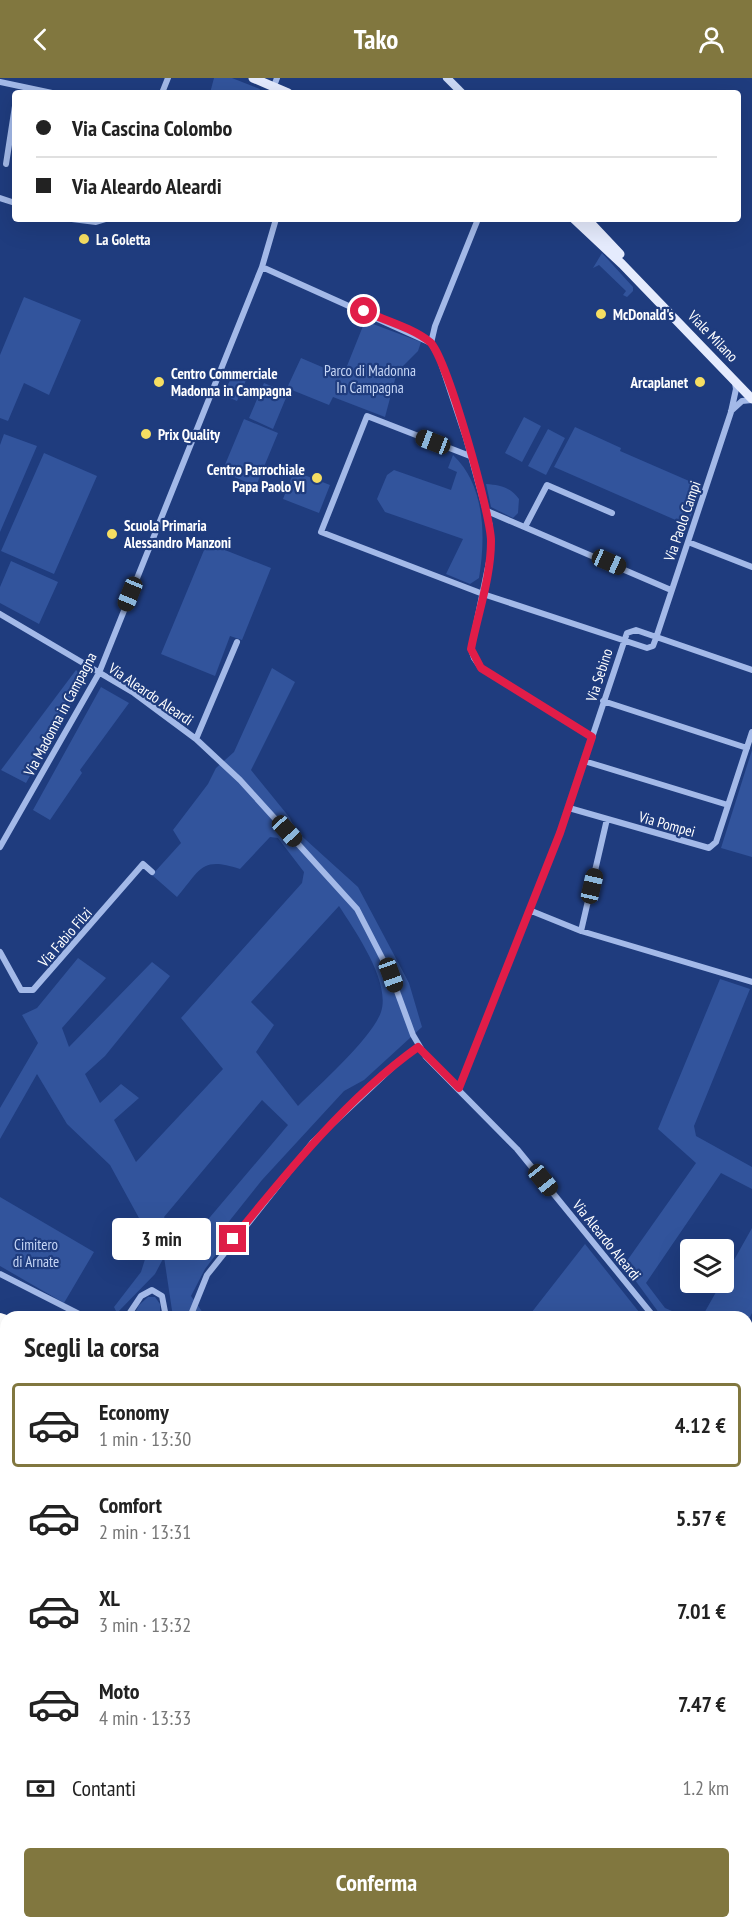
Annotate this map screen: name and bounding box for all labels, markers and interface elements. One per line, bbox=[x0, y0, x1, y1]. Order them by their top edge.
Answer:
text: Tako bbox=[354, 22, 398, 56]
icon: back bbox=[24, 23, 57, 56]
icon: person bbox=[695, 23, 728, 56]
text: Via Cascina Colombo bbox=[72, 114, 232, 142]
text: Via Aleardo Aleardi bbox=[72, 172, 222, 200]
place label: La Goletta bbox=[96, 230, 151, 249]
marker: La Goletta bbox=[77, 232, 91, 246]
route start bbox=[350, 297, 377, 324]
place label: McDonald's bbox=[613, 305, 674, 324]
street label: Viale Milano bbox=[683, 305, 742, 366]
marker: McDonald's bbox=[594, 307, 608, 321]
park label: Parco di Madonna In Campagna bbox=[324, 361, 416, 397]
place label: Centro Commerciale Madonna in Campagna bbox=[171, 364, 292, 400]
place label: Arcaplanet bbox=[630, 373, 689, 392]
marker: Centro Commerciale Madonna in Campagna bbox=[152, 375, 166, 389]
marker: Arcaplanet bbox=[693, 375, 707, 389]
place label: Prix Quality bbox=[158, 425, 221, 444]
marker: Prix Quality bbox=[139, 427, 153, 441]
car bbox=[413, 427, 453, 457]
place label: Centro Parrochiale Papa Paolo VI bbox=[207, 460, 305, 496]
marker: Centro Parrochiale Papa Paolo VI bbox=[310, 471, 324, 485]
street label: Via Paolo Campi bbox=[659, 478, 705, 565]
place label: Scuola Primaria Alessandro Manzoni bbox=[123, 516, 231, 552]
marker: Scuola Primaria Alessandro Manzoni bbox=[105, 527, 119, 541]
car bbox=[589, 546, 629, 578]
car bbox=[115, 574, 145, 614]
street label: Via Sebino bbox=[581, 646, 617, 705]
street label: Via Madonna in Campagna bbox=[19, 649, 101, 780]
street label: Via Aleardo Aleardi bbox=[104, 658, 197, 729]
street label: Via Pompei bbox=[636, 807, 697, 841]
car bbox=[268, 812, 306, 850]
car bbox=[579, 866, 605, 906]
street label: Via Fabio Filzi bbox=[33, 903, 96, 971]
car bbox=[376, 955, 406, 995]
car bbox=[525, 1160, 561, 1200]
street label: Via Aleardo Aleardi bbox=[568, 1195, 645, 1284]
callout: 3 min bbox=[113, 1218, 212, 1260]
route end bbox=[219, 1225, 246, 1252]
text: 3 min bbox=[141, 1226, 182, 1252]
park label: Cimitero di Arnate bbox=[13, 1235, 59, 1271]
map controls bbox=[680, 1239, 734, 1293]
button: layers bbox=[680, 1239, 734, 1293]
text: Scegli la corsa bbox=[24, 1330, 160, 1364]
icon: car bbox=[27, 1398, 81, 1452]
text: Economy bbox=[99, 1398, 169, 1426]
text: 4.12 € bbox=[675, 1411, 726, 1439]
text: 1 min · 13:30 bbox=[99, 1426, 191, 1452]
icon: car bbox=[27, 1491, 81, 1545]
text: Comfort bbox=[99, 1491, 162, 1519]
text: 5.57 € bbox=[676, 1504, 726, 1532]
text: 2 min · 13:31 bbox=[99, 1519, 191, 1545]
icon: car bbox=[27, 1584, 81, 1638]
text: XL bbox=[99, 1584, 120, 1612]
text: 7.01 € bbox=[677, 1597, 726, 1625]
text: 3 min · 13:32 bbox=[99, 1612, 191, 1638]
icon: car bbox=[27, 1677, 81, 1731]
text: Moto bbox=[99, 1677, 140, 1705]
text: 7.47 € bbox=[678, 1690, 726, 1718]
text: 4 min · 13:33 bbox=[99, 1705, 191, 1731]
icon: cash bbox=[24, 1772, 57, 1805]
text: Contanti bbox=[72, 1774, 136, 1802]
text: 1.2 km bbox=[682, 1775, 729, 1801]
button: Conferma bbox=[24, 1848, 729, 1917]

